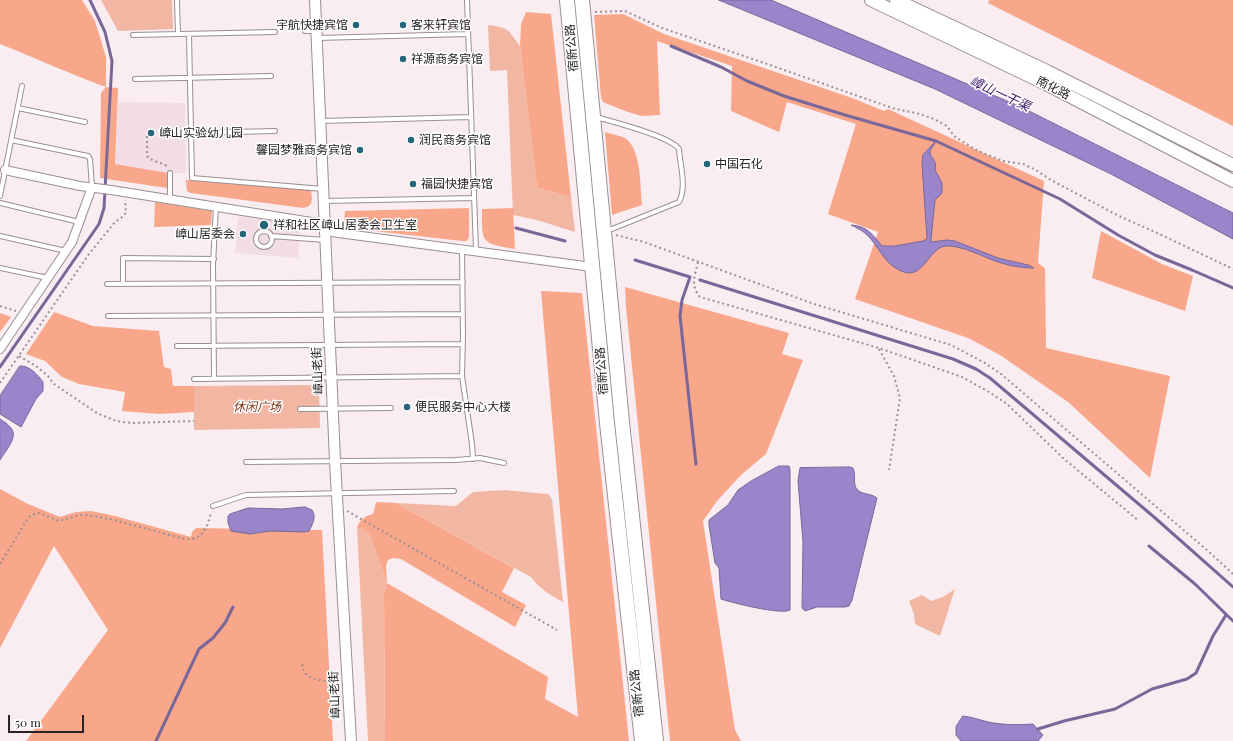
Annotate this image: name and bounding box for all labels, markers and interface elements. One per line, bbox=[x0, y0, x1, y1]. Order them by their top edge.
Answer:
place label: 宇航快捷宾馆 bbox=[276, 18, 348, 32]
place label: 客来轩宾馆 bbox=[411, 18, 471, 32]
marker: 宇航快捷宾馆 bbox=[351, 20, 361, 30]
marker: 客来轩宾馆 bbox=[398, 20, 408, 30]
street label: 宿新公路 bbox=[563, 23, 581, 73]
place label: 祥源商务宾馆 bbox=[411, 52, 483, 66]
marker: 祥源商务宾馆 bbox=[398, 54, 408, 64]
water label: 嶂山一干渠 bbox=[967, 73, 1033, 115]
street label: 南化路 bbox=[1034, 73, 1072, 103]
place label: 嶂山实验幼儿园 bbox=[159, 126, 243, 140]
marker: 嶂山实验幼儿园 bbox=[146, 128, 156, 138]
place label: 润民商务宾馆 bbox=[419, 133, 491, 147]
marker: 润民商务宾馆 bbox=[406, 135, 416, 145]
place label: 馨园梦雅商务宾馆 bbox=[256, 143, 352, 157]
marker: 馨园梦雅商务宾馆 bbox=[355, 145, 365, 155]
place label: 中国石化 bbox=[715, 157, 763, 171]
marker: 中国石化 bbox=[702, 159, 712, 169]
place label: 福园快捷宾馆 bbox=[421, 177, 493, 191]
marker: 福园快捷宾馆 bbox=[408, 179, 418, 189]
place label: 祥和社区嶂山居委会卫生室 bbox=[273, 218, 417, 232]
marker: 祥和社区嶂山居委会卫生室 bbox=[258, 219, 270, 231]
place label: 嶂山居委会 bbox=[175, 227, 235, 241]
marker: 嶂山居委会 bbox=[238, 229, 248, 239]
street label: 宿新公路 bbox=[593, 346, 611, 396]
street label: 嶂山老街 bbox=[310, 347, 326, 395]
park label: 休闲广场 bbox=[233, 400, 281, 414]
place label: 便民服务中心大楼 bbox=[415, 400, 511, 414]
marker: 便民服务中心大楼 bbox=[402, 402, 412, 412]
street label: 宿新公路 bbox=[627, 668, 647, 718]
street label: 嶂山老街 bbox=[327, 671, 343, 719]
scale bar bbox=[10, 707, 86, 733]
text: 50 m bbox=[15, 714, 41, 730]

